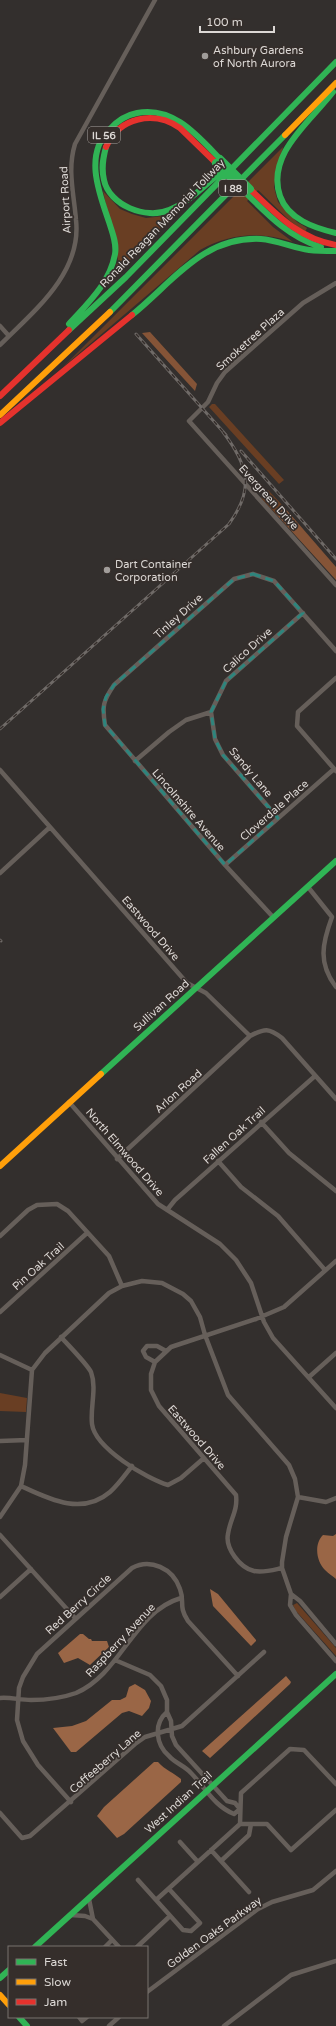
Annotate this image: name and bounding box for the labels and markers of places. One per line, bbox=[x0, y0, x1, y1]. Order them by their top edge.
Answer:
place label: Ashbury Gardens of North Aurora bbox=[213, 44, 304, 70]
marker: Ashbury Gardens of North Aurora bbox=[200, 51, 210, 61]
place label: Dart Container Corporation bbox=[115, 558, 192, 584]
marker: Dart Container Corporation bbox=[102, 565, 112, 575]

